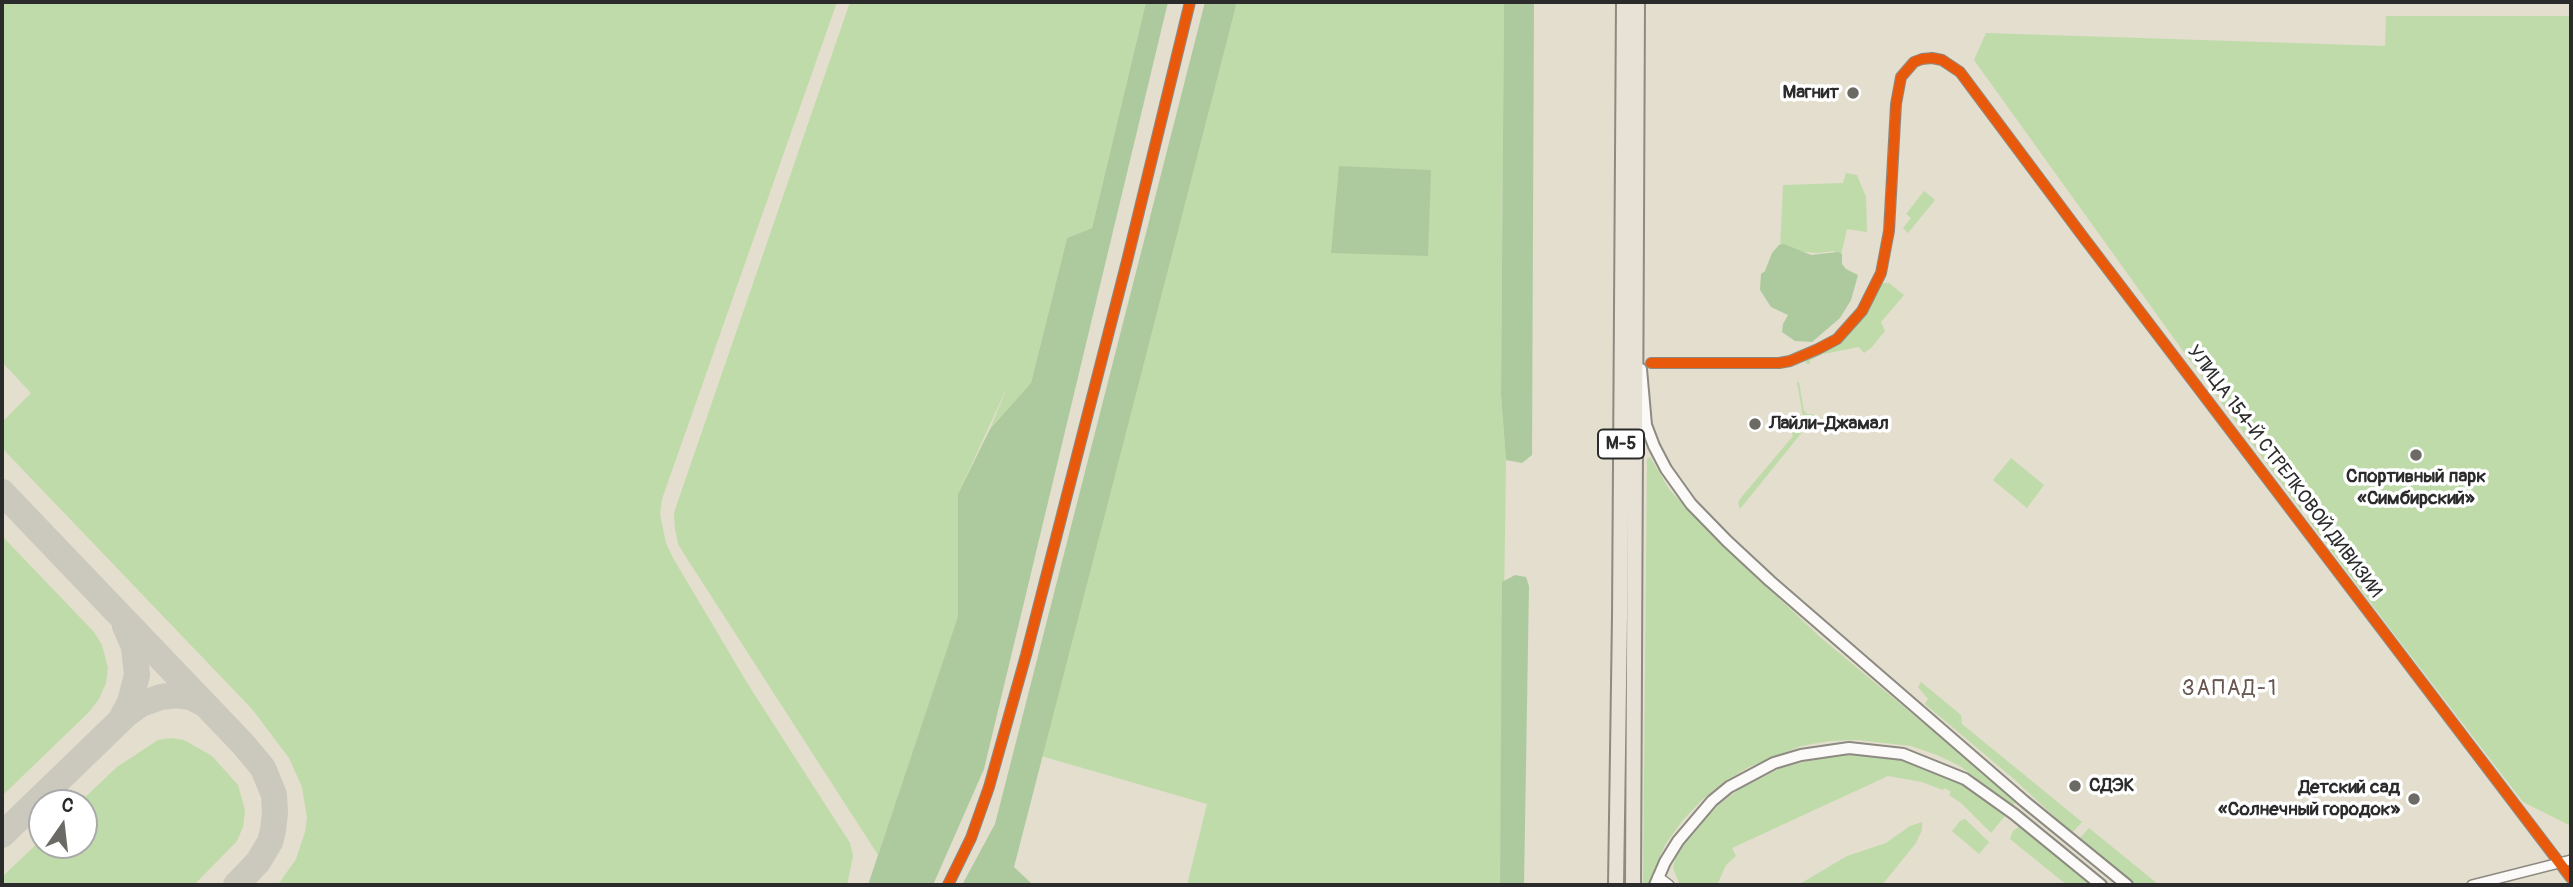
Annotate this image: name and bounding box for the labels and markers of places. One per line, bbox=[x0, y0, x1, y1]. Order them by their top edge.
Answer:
place label: Магнит bbox=[1783, 82, 1839, 104]
marker: Магнит bbox=[1845, 85, 1861, 101]
place label: Лайли-Джамал bbox=[1769, 413, 1889, 435]
marker: Лайли-Джамал bbox=[1747, 416, 1763, 432]
marker: Спортивный парк «Симбирский» bbox=[2408, 447, 2424, 463]
place label: Спортивный парк «Симбирский» bbox=[2346, 466, 2486, 510]
place label: СДЭК bbox=[2089, 775, 2134, 797]
place label: Детский сад «Солнечный городок» bbox=[2218, 777, 2400, 821]
marker: СДЭК bbox=[2067, 778, 2083, 794]
marker: Детский сад «Солнечный городок» bbox=[2406, 791, 2422, 807]

